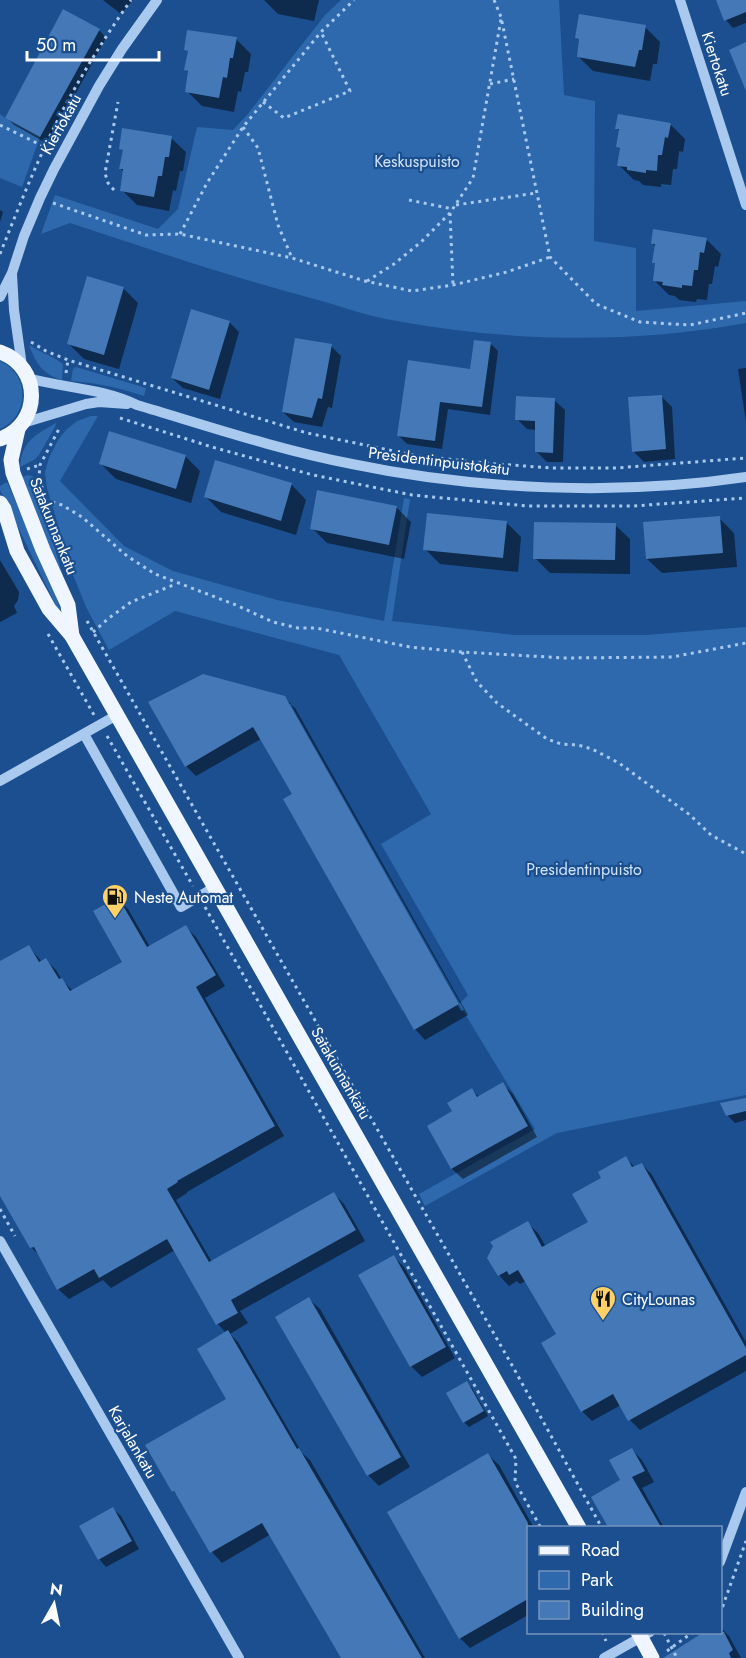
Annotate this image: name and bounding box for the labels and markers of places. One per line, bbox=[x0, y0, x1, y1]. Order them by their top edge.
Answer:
fuel station icon: Neste Automat bbox=[100, 882, 130, 920]
place label: Neste Automat bbox=[134, 886, 233, 909]
restaurant icon: CityLounas bbox=[588, 1284, 618, 1322]
place label: CityLounas bbox=[622, 1288, 695, 1311]

